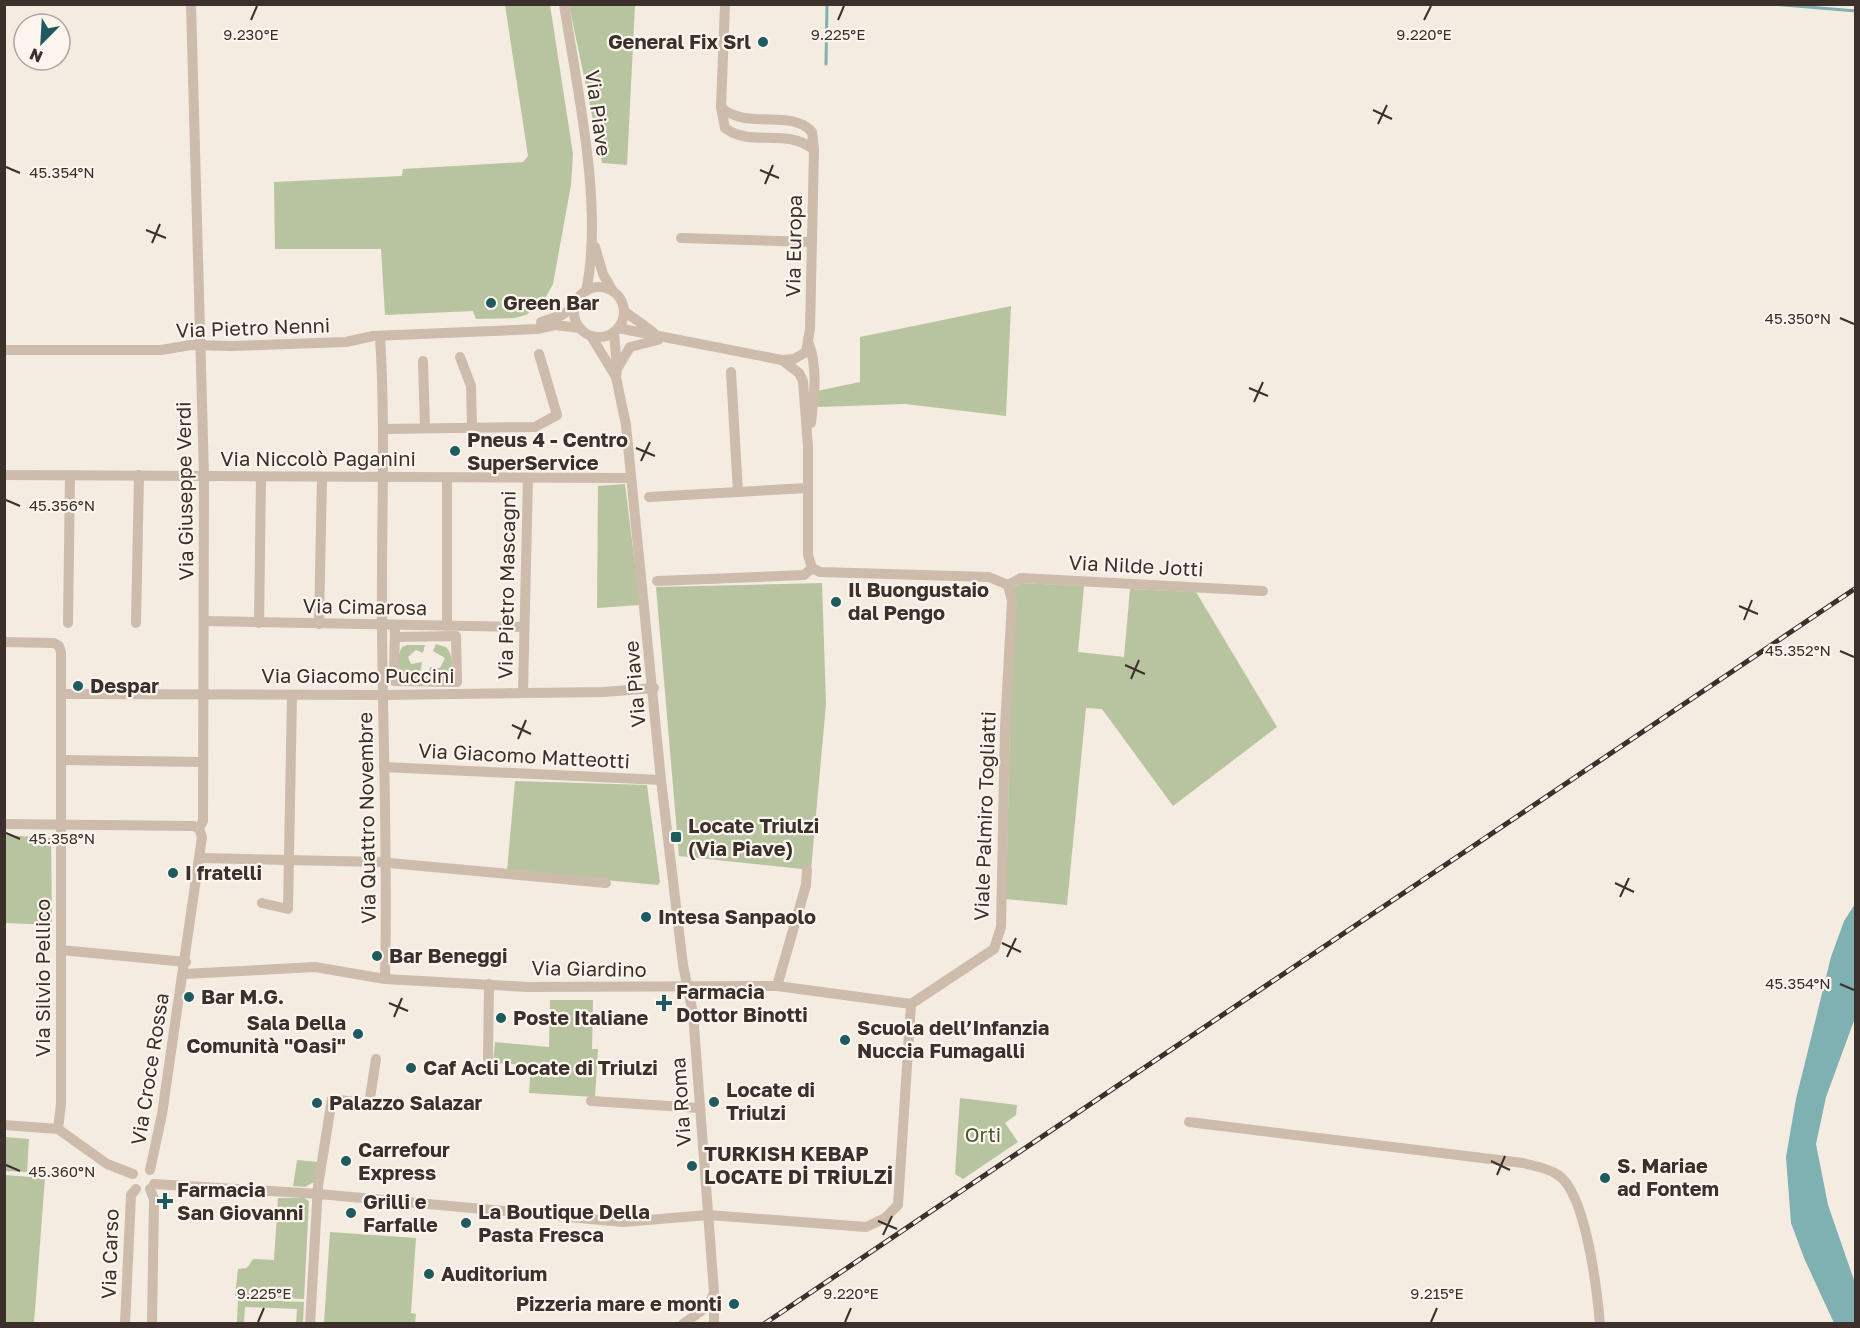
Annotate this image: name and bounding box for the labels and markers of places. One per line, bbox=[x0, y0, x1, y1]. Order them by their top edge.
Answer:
place label: General Fix Srl bbox=[608, 29, 751, 53]
marker: General Fix Srl bbox=[756, 35, 770, 49]
place label: Green Bar bbox=[503, 290, 600, 314]
marker: Green Bar bbox=[484, 296, 498, 310]
place label: Pneus 4 - Centro SuperService bbox=[467, 427, 628, 474]
marker: Pneus 4 - Centro SuperService bbox=[448, 444, 462, 458]
place label: Il Buongustaio dal Pengo bbox=[848, 577, 989, 624]
marker: Il Buongustaio dal Pengo bbox=[829, 595, 843, 609]
place label: Despar bbox=[90, 673, 159, 697]
marker: Despar bbox=[71, 679, 85, 693]
place label: Locate Triulzi (Via Piave) bbox=[688, 813, 819, 860]
marker: Locate Triulzi (Via Piave) bbox=[669, 830, 683, 844]
place label: I fratelli bbox=[185, 860, 262, 884]
marker: I fratelli bbox=[166, 866, 180, 880]
place label: Intesa Sanpaolo bbox=[658, 904, 816, 928]
marker: Intesa Sanpaolo bbox=[639, 910, 653, 924]
place label: Bar Beneggi bbox=[389, 943, 507, 967]
marker: Bar Beneggi bbox=[370, 949, 384, 963]
place label: Farmacia Dottor Binotti bbox=[676, 979, 808, 1026]
place label: Bar M.G. bbox=[201, 984, 284, 1008]
marker: Bar M.G. bbox=[182, 990, 196, 1004]
marker: Farmacia Dottor Binotti bbox=[657, 996, 671, 1010]
place label: Poste Italiane bbox=[513, 1005, 648, 1029]
place label: Sala Della Comunità "Oasi" bbox=[186, 1010, 346, 1057]
marker: Poste Italiane bbox=[494, 1011, 508, 1025]
place label: Scuola dell’Infanzia Nuccia Fumagalli bbox=[857, 1015, 1049, 1062]
marker: Sala Della Comunità "Oasi" bbox=[351, 1027, 365, 1041]
marker: Scuola dell’Infanzia Nuccia Fumagalli bbox=[838, 1033, 852, 1047]
place label: Caf Acli Locate di Triulzi bbox=[423, 1055, 658, 1079]
marker: Caf Acli Locate di Triulzi bbox=[404, 1061, 418, 1075]
place label: Locate di Triulzi bbox=[726, 1077, 815, 1124]
place label: Palazzo Salazar bbox=[329, 1090, 483, 1114]
marker: Locate di Triulzi bbox=[707, 1095, 721, 1109]
marker: Palazzo Salazar bbox=[310, 1096, 324, 1110]
place label: Carrefour Express bbox=[358, 1137, 450, 1184]
place label: TURKISH KEBAP LOCATE Dİ TRİULZİ bbox=[704, 1141, 893, 1188]
place label: S. Mariae ad Fontem bbox=[1617, 1153, 1719, 1200]
marker: Carrefour Express bbox=[339, 1154, 353, 1168]
marker: TURKISH KEBAP LOCATE Dİ TRİULZİ bbox=[685, 1159, 699, 1173]
marker: S. Mariae ad Fontem bbox=[1598, 1171, 1612, 1185]
place label: Farmacia San Giovanni bbox=[177, 1177, 303, 1224]
place label: Grilli e Farfalle bbox=[363, 1189, 438, 1236]
marker: Farmacia San Giovanni bbox=[158, 1194, 172, 1208]
place label: La Boutique Della Pasta Fresca bbox=[478, 1199, 650, 1246]
marker: Grilli e Farfalle bbox=[344, 1206, 358, 1220]
marker: La Boutique Della Pasta Fresca bbox=[459, 1216, 473, 1230]
place label: Auditorium bbox=[441, 1261, 547, 1285]
marker: Auditorium bbox=[422, 1267, 436, 1281]
place label: Pizzeria mare e monti bbox=[516, 1291, 722, 1315]
marker: Pizzeria mare e monti bbox=[727, 1297, 741, 1311]

